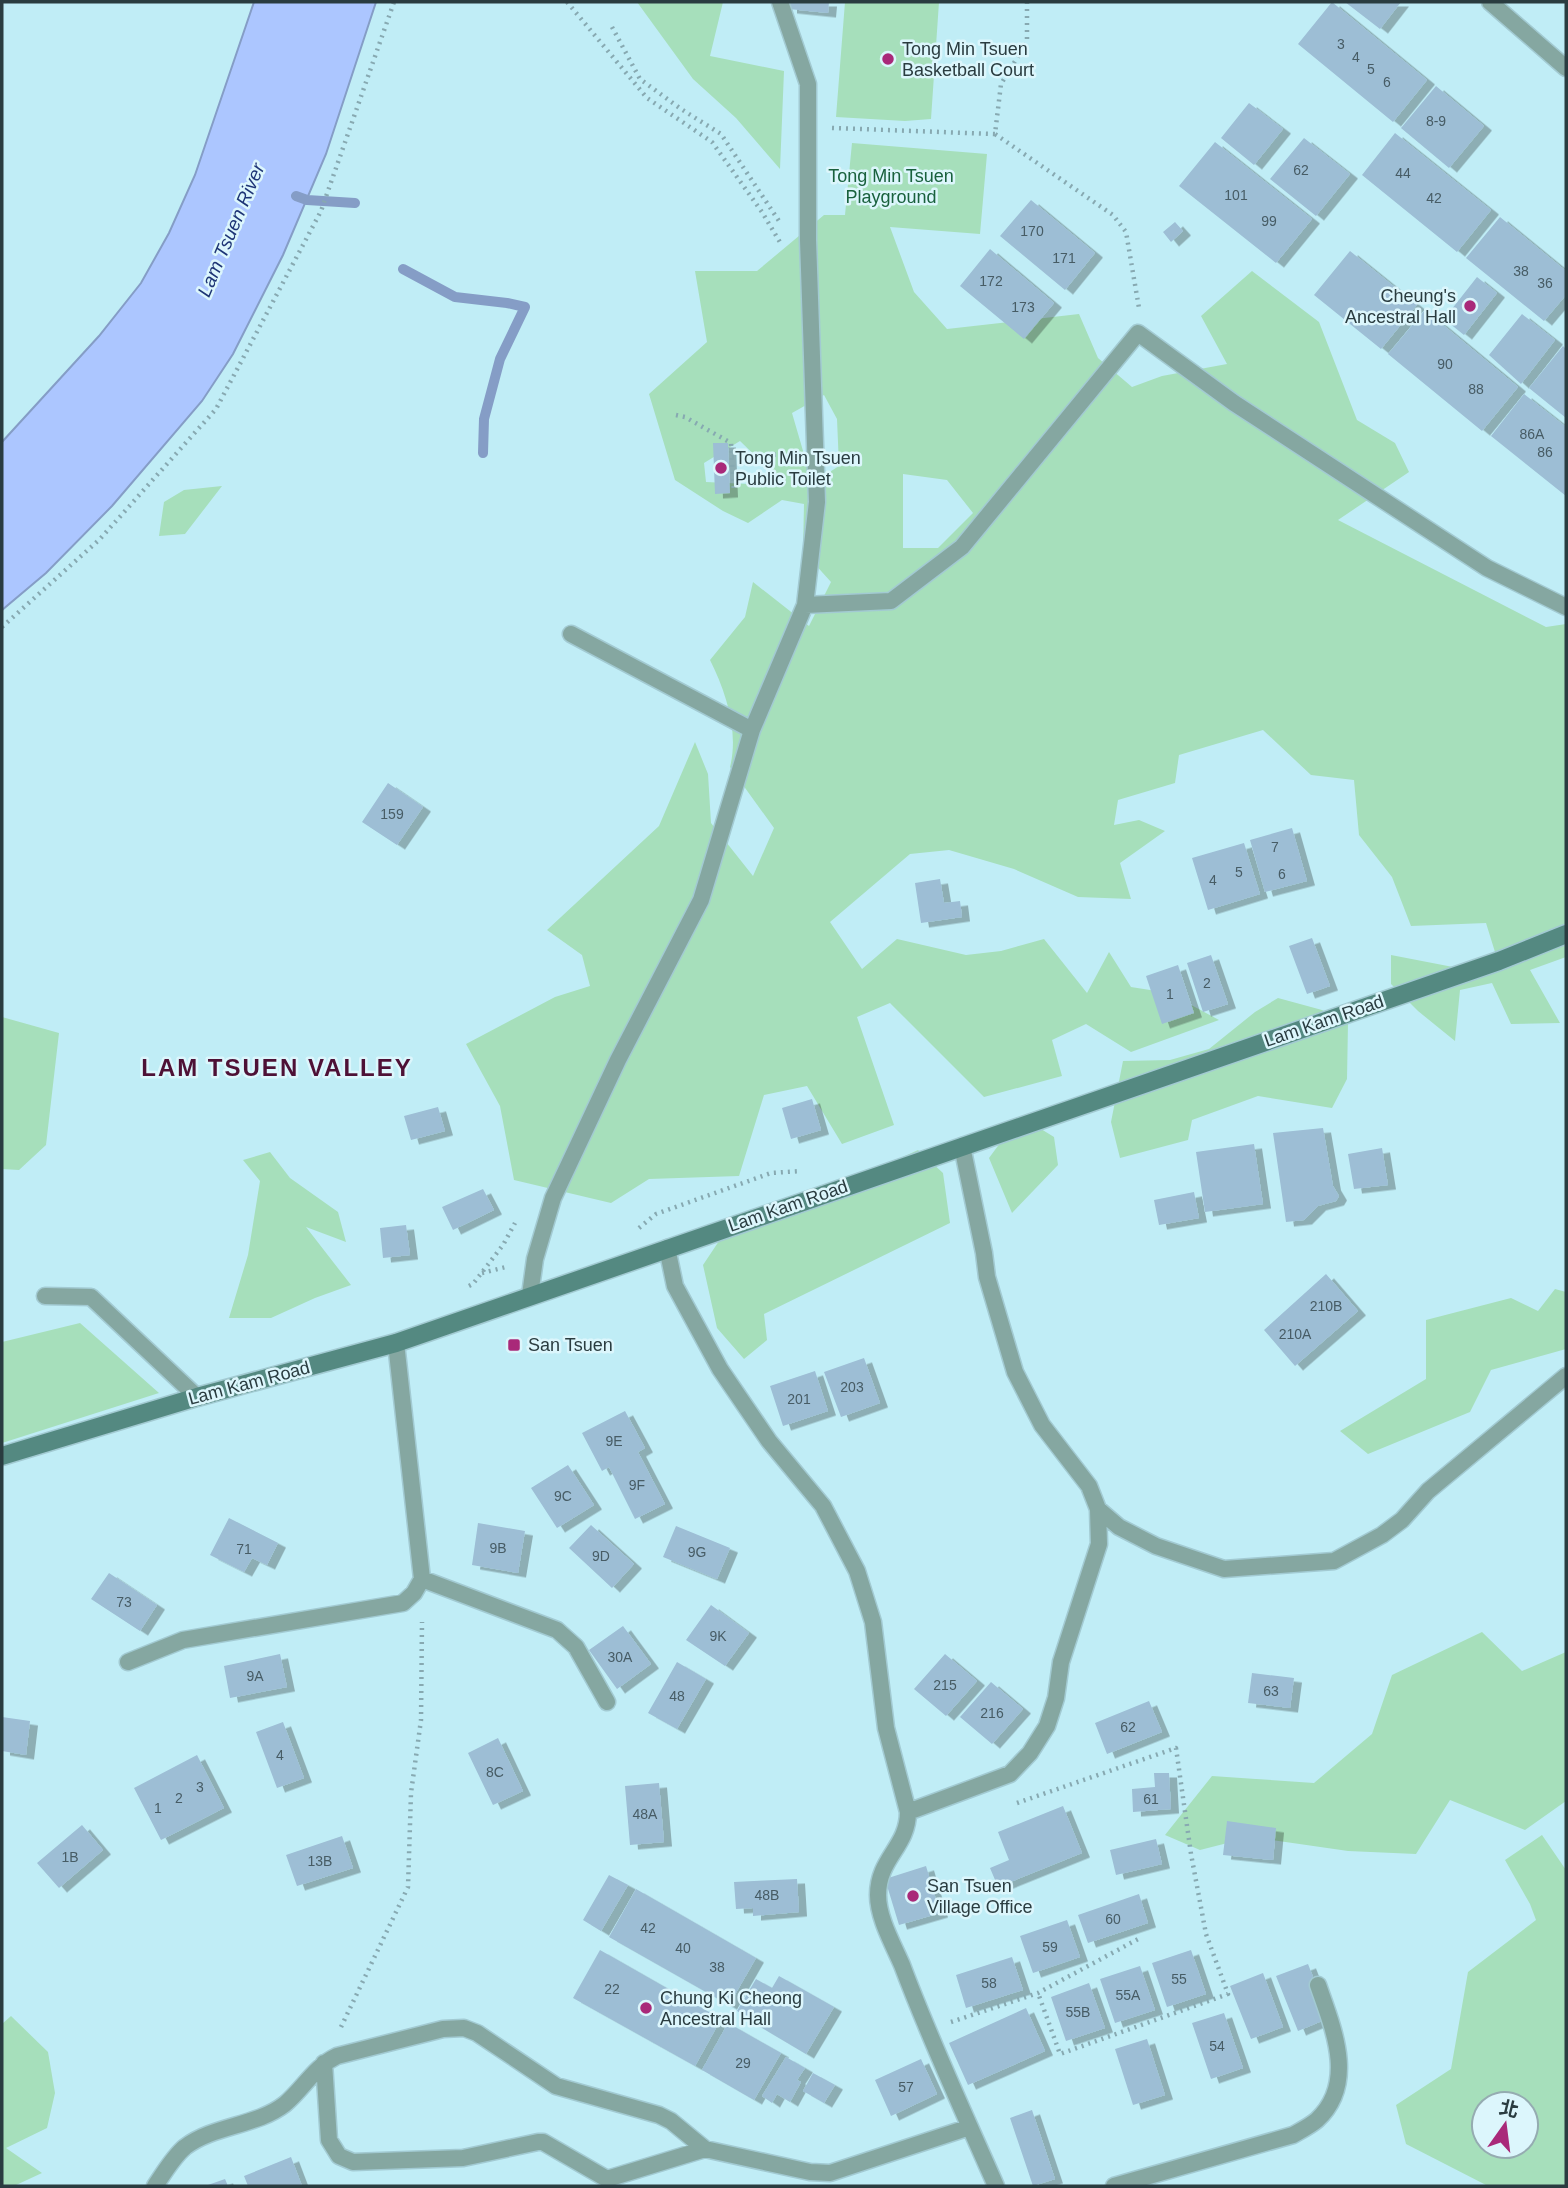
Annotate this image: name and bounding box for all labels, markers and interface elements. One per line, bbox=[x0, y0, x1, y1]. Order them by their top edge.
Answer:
house number: 3 bbox=[1337, 36, 1345, 52]
place label: Tong Min Tsuen Basketball Court bbox=[902, 39, 1034, 80]
house number: 4 bbox=[1352, 49, 1360, 65]
marker: Tong Min Tsuen Basketball Court bbox=[880, 51, 896, 67]
house number: 5 bbox=[1367, 61, 1375, 77]
house number: 6 bbox=[1383, 74, 1391, 90]
house number: 8-9 bbox=[1426, 113, 1446, 129]
water label: Lam Tsuen River bbox=[193, 160, 269, 300]
house number: 62 bbox=[1293, 162, 1309, 178]
house number: 44 bbox=[1395, 165, 1411, 181]
park label: Tong Min Tsuen Playground bbox=[828, 166, 954, 207]
house number: 101 bbox=[1224, 187, 1248, 203]
house number: 42 bbox=[1426, 190, 1442, 206]
house number: 99 bbox=[1261, 213, 1277, 229]
house number: 170 bbox=[1020, 223, 1044, 239]
house number: 171 bbox=[1052, 250, 1076, 266]
house number: 38 bbox=[1513, 263, 1529, 279]
house number: 172 bbox=[979, 273, 1003, 289]
house number: 36 bbox=[1537, 275, 1553, 291]
place label: Cheung's Ancestral Hall bbox=[1345, 286, 1456, 327]
marker: Cheung's Ancestral Hall bbox=[1462, 298, 1478, 314]
house number: 173 bbox=[1011, 299, 1035, 315]
house number: 90 bbox=[1437, 356, 1453, 372]
house number: 88 bbox=[1468, 381, 1484, 397]
house number: 86A bbox=[1520, 426, 1545, 442]
house number: 86 bbox=[1537, 444, 1553, 460]
place label: Tong Min Tsuen Public Toilet bbox=[735, 448, 861, 489]
marker: Tong Min Tsuen Public Toilet bbox=[713, 460, 729, 476]
house number: 159 bbox=[380, 806, 404, 822]
house number: 7 bbox=[1271, 839, 1279, 855]
house number: 5 bbox=[1235, 864, 1243, 880]
house number: 6 bbox=[1278, 866, 1286, 882]
house number: 4 bbox=[1209, 872, 1217, 888]
house number: 2 bbox=[1203, 975, 1211, 991]
house number: 1 bbox=[1166, 986, 1174, 1002]
street label: Lam Kam Road bbox=[1262, 991, 1386, 1051]
district label: LAM TSUEN VALLEY bbox=[141, 1054, 413, 1081]
street label: Lam Kam Road bbox=[726, 1176, 850, 1236]
house number: 210B bbox=[1310, 1298, 1342, 1314]
house number: 210A bbox=[1279, 1326, 1312, 1342]
place label: San Tsuen bbox=[528, 1335, 613, 1355]
marker: San Tsuen bbox=[506, 1337, 522, 1353]
street label: Lam Kam Road bbox=[186, 1357, 312, 1409]
house number: 203 bbox=[840, 1379, 864, 1395]
house number: 201 bbox=[787, 1391, 811, 1407]
house number: 9E bbox=[605, 1433, 623, 1449]
house number: 9F bbox=[629, 1477, 645, 1493]
house number: 9C bbox=[554, 1488, 572, 1504]
house number: 9B bbox=[489, 1540, 507, 1556]
house number: 71 bbox=[236, 1541, 252, 1557]
house number: 9G bbox=[688, 1544, 706, 1560]
house number: 9D bbox=[592, 1548, 610, 1564]
house number: 73 bbox=[116, 1594, 132, 1610]
house number: 9K bbox=[709, 1628, 727, 1644]
house number: 30A bbox=[608, 1649, 633, 1665]
house number: 9A bbox=[246, 1668, 264, 1684]
house number: 215 bbox=[933, 1677, 957, 1693]
house number: 63 bbox=[1263, 1683, 1279, 1699]
house number: 48 bbox=[669, 1688, 685, 1704]
house number: 216 bbox=[980, 1705, 1004, 1721]
house number: 62 bbox=[1120, 1719, 1136, 1735]
house number: 4 bbox=[276, 1747, 284, 1763]
house number: 8C bbox=[486, 1764, 504, 1780]
house number: 3 bbox=[196, 1779, 204, 1795]
house number: 2 bbox=[175, 1790, 183, 1806]
house number: 61 bbox=[1143, 1791, 1159, 1807]
house number: 1 bbox=[154, 1800, 162, 1816]
house number: 48A bbox=[633, 1806, 658, 1822]
house number: 1B bbox=[61, 1849, 79, 1865]
house number: 13B bbox=[308, 1853, 332, 1869]
place label: San Tsuen Village Office bbox=[927, 1876, 1032, 1917]
house number: 48B bbox=[755, 1887, 779, 1903]
marker: San Tsuen Village Office bbox=[905, 1888, 921, 1904]
house number: 60 bbox=[1105, 1911, 1121, 1927]
house number: 42 bbox=[640, 1920, 656, 1936]
house number: 59 bbox=[1042, 1939, 1058, 1955]
house number: 40 bbox=[675, 1940, 691, 1956]
house number: 38 bbox=[709, 1959, 725, 1975]
house number: 55 bbox=[1171, 1971, 1187, 1987]
house number: 58 bbox=[981, 1975, 997, 1991]
house number: 22 bbox=[604, 1981, 620, 1997]
house number: 55A bbox=[1116, 1987, 1141, 2003]
place label: Chung Ki Cheong Ancestral Hall bbox=[660, 1988, 802, 2029]
marker: Chung Ki Cheong Ancestral Hall bbox=[638, 2000, 654, 2016]
house number: 55B bbox=[1066, 2004, 1090, 2020]
house number: 54 bbox=[1209, 2038, 1225, 2054]
house number: 29 bbox=[735, 2055, 751, 2071]
house number: 57 bbox=[898, 2079, 914, 2095]
north arrow bbox=[1470, 2090, 1540, 2160]
text: 北 bbox=[1497, 2097, 1521, 2121]

